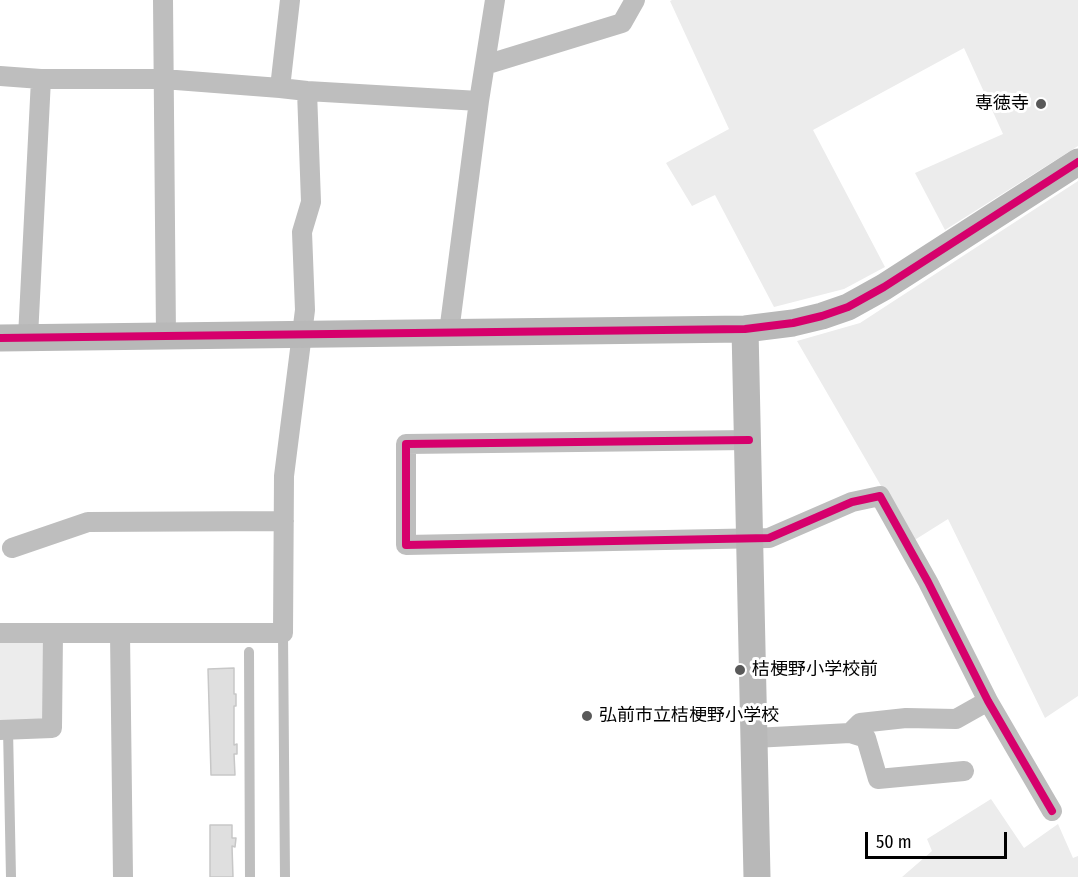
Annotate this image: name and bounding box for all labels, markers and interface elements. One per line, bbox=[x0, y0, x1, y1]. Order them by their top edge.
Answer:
place label: 専徳寺 bbox=[975, 93, 1029, 115]
marker: 専徳寺 bbox=[1034, 97, 1048, 111]
place label: 桔梗野小学校前 bbox=[752, 659, 878, 681]
marker: 桔梗野小学校前 bbox=[733, 663, 747, 677]
place label: 弘前市立桔梗野小学校 bbox=[599, 705, 779, 727]
marker: 弘前市立桔梗野小学校 bbox=[580, 709, 594, 723]
scale bar bbox=[868, 820, 1010, 858]
text: 50 m bbox=[876, 831, 912, 853]

